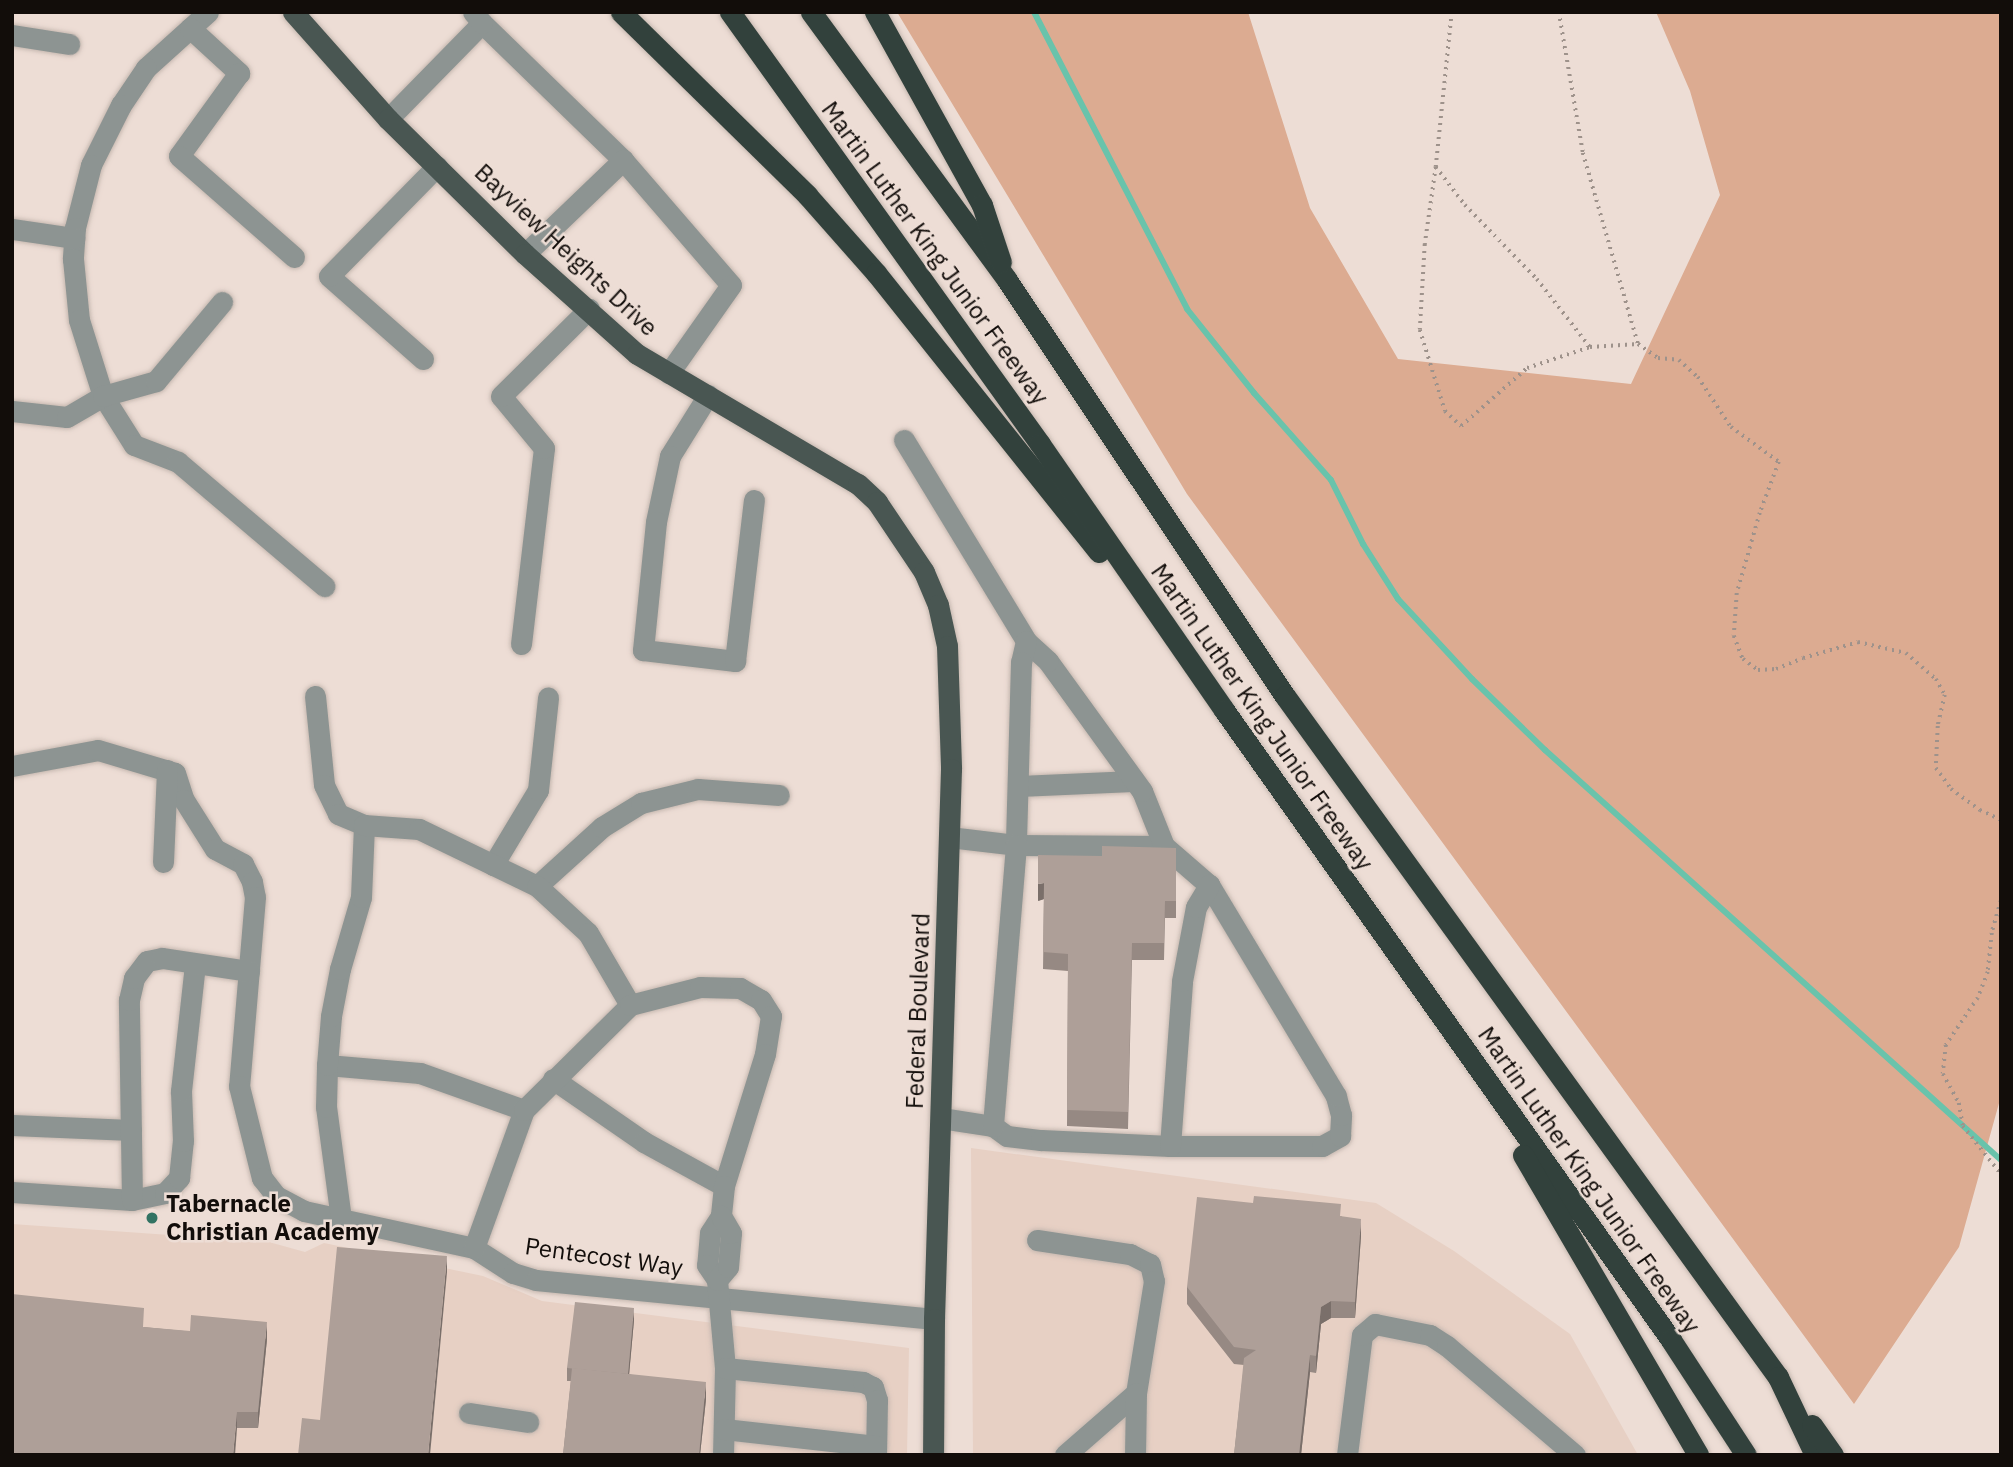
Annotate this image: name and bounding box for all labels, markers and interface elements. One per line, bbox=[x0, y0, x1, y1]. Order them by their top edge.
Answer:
street label: Martin Luther King Junior Freeway bbox=[815, 96, 1055, 410]
street label: Bayview Heights Drive bbox=[469, 158, 663, 342]
street label: Martin Luther King Junior Freeway bbox=[1145, 558, 1379, 876]
street label: Federal Boulevard bbox=[900, 913, 936, 1109]
street label: Martin Luther King Junior Freeway bbox=[1472, 1021, 1706, 1339]
place label: Tabernacle Christian Academy bbox=[166, 1190, 379, 1246]
marker: Tabernacle Christian Academy bbox=[144, 1210, 160, 1226]
street label: Pentecost Way bbox=[523, 1232, 685, 1282]

